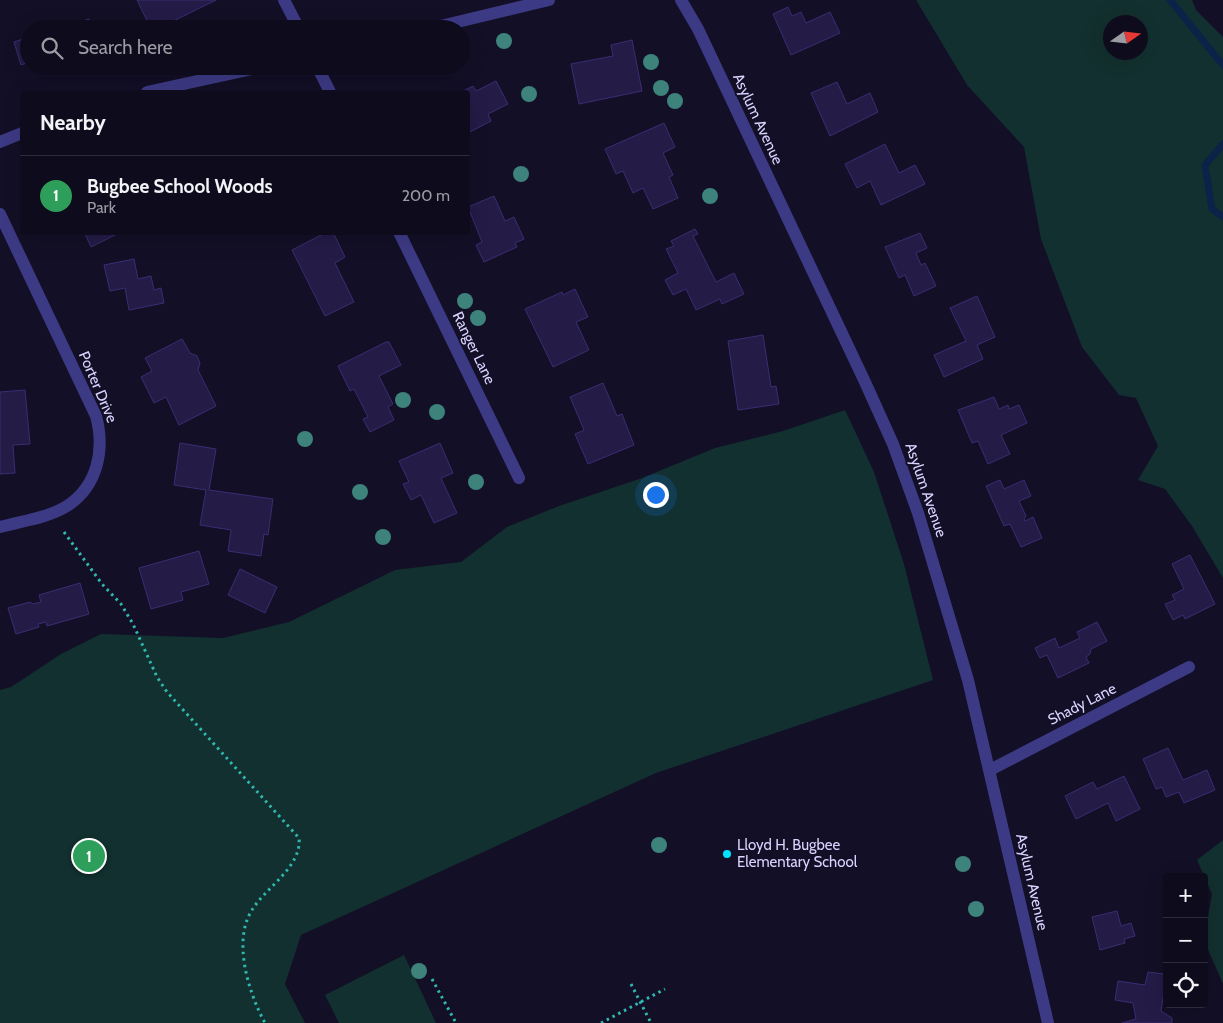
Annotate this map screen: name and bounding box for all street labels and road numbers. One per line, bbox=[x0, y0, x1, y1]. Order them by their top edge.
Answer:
street label: Asylum Avenue bbox=[729, 71, 787, 168]
street label: Ranger Lane bbox=[449, 309, 499, 388]
street label: Porter Drive bbox=[75, 349, 121, 426]
street label: Asylum Avenue bbox=[901, 440, 951, 540]
street label: Shady Lane bbox=[1045, 679, 1119, 729]
street label: Asylum Avenue bbox=[1012, 832, 1052, 932]

